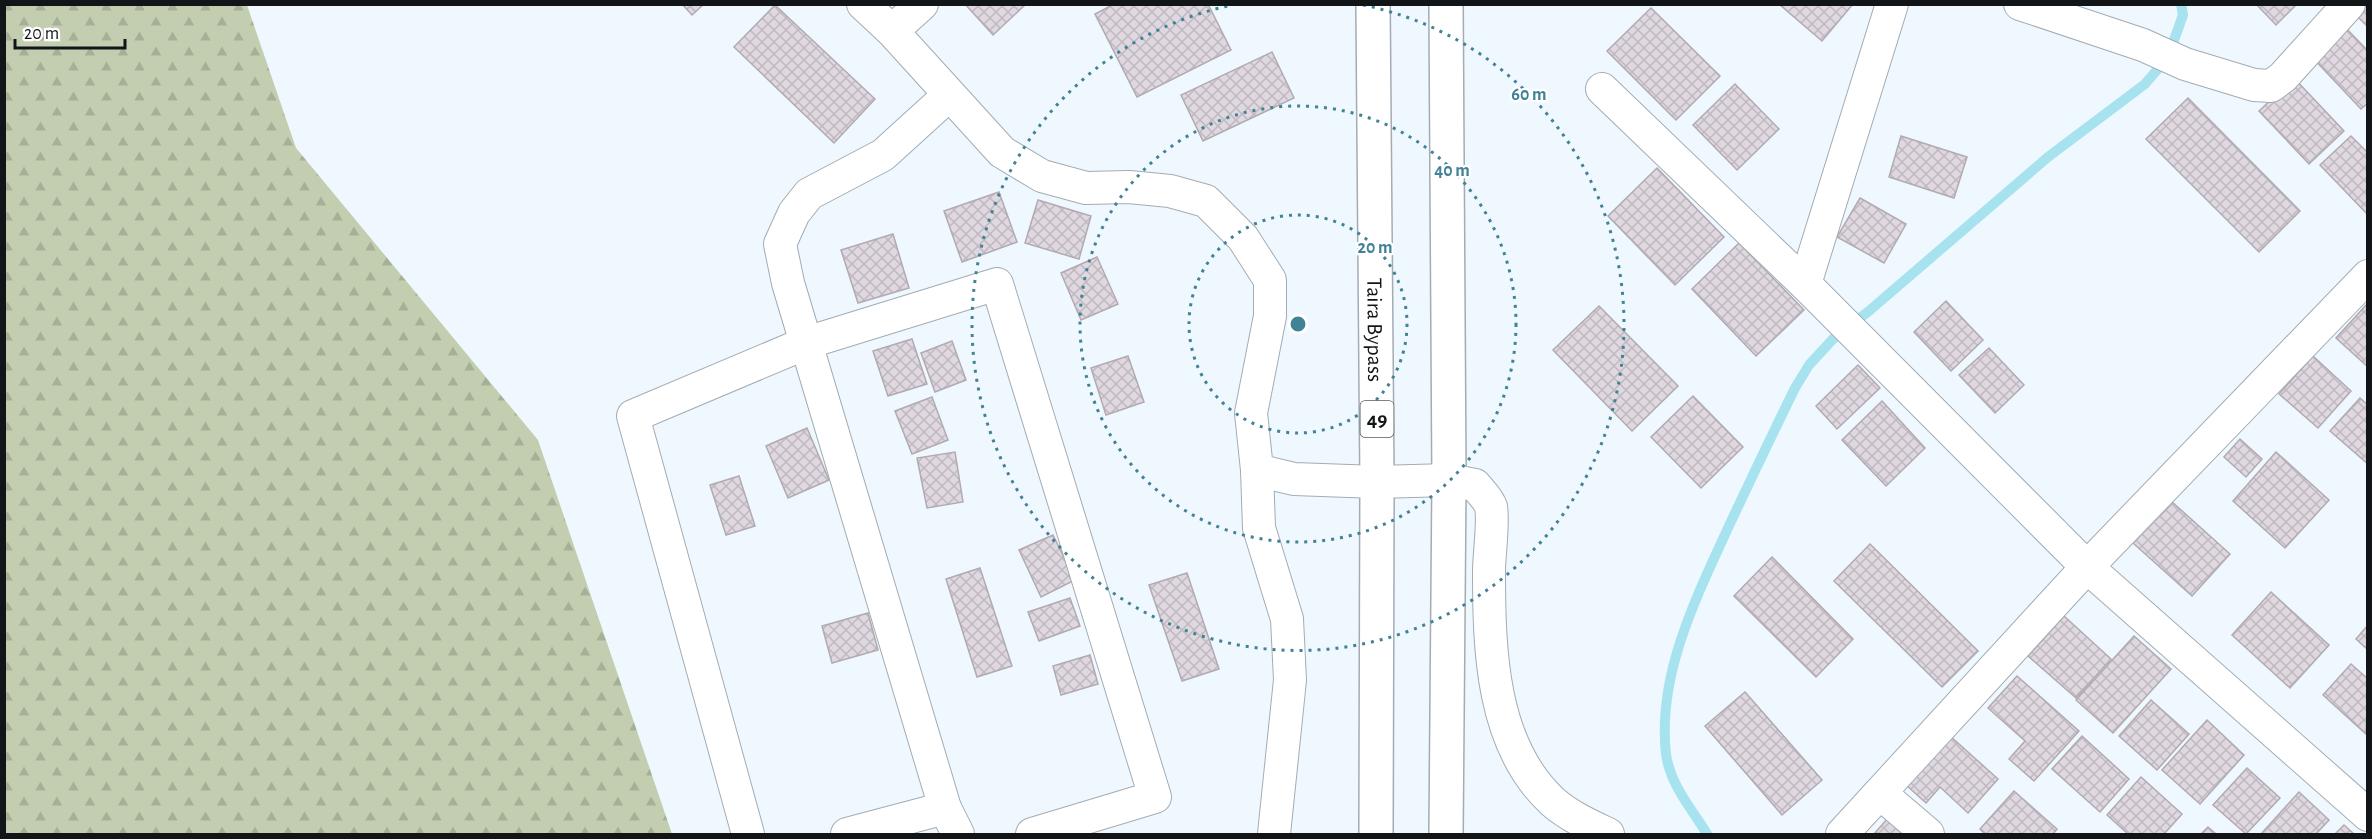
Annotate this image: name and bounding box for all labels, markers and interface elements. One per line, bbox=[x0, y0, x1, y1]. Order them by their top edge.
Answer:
scale bar bbox=[15, 12, 124, 50]
text: 20 m bbox=[24, 25, 59, 43]
text: 60 m bbox=[1511, 86, 1547, 104]
text: 40 m bbox=[1434, 162, 1470, 180]
text: 20 m bbox=[1357, 239, 1393, 257]
street label: Taira Bypass bbox=[1363, 278, 1386, 382]
centre of rings bbox=[1288, 314, 1308, 334]
road number: 49 bbox=[1360, 401, 1394, 437]

